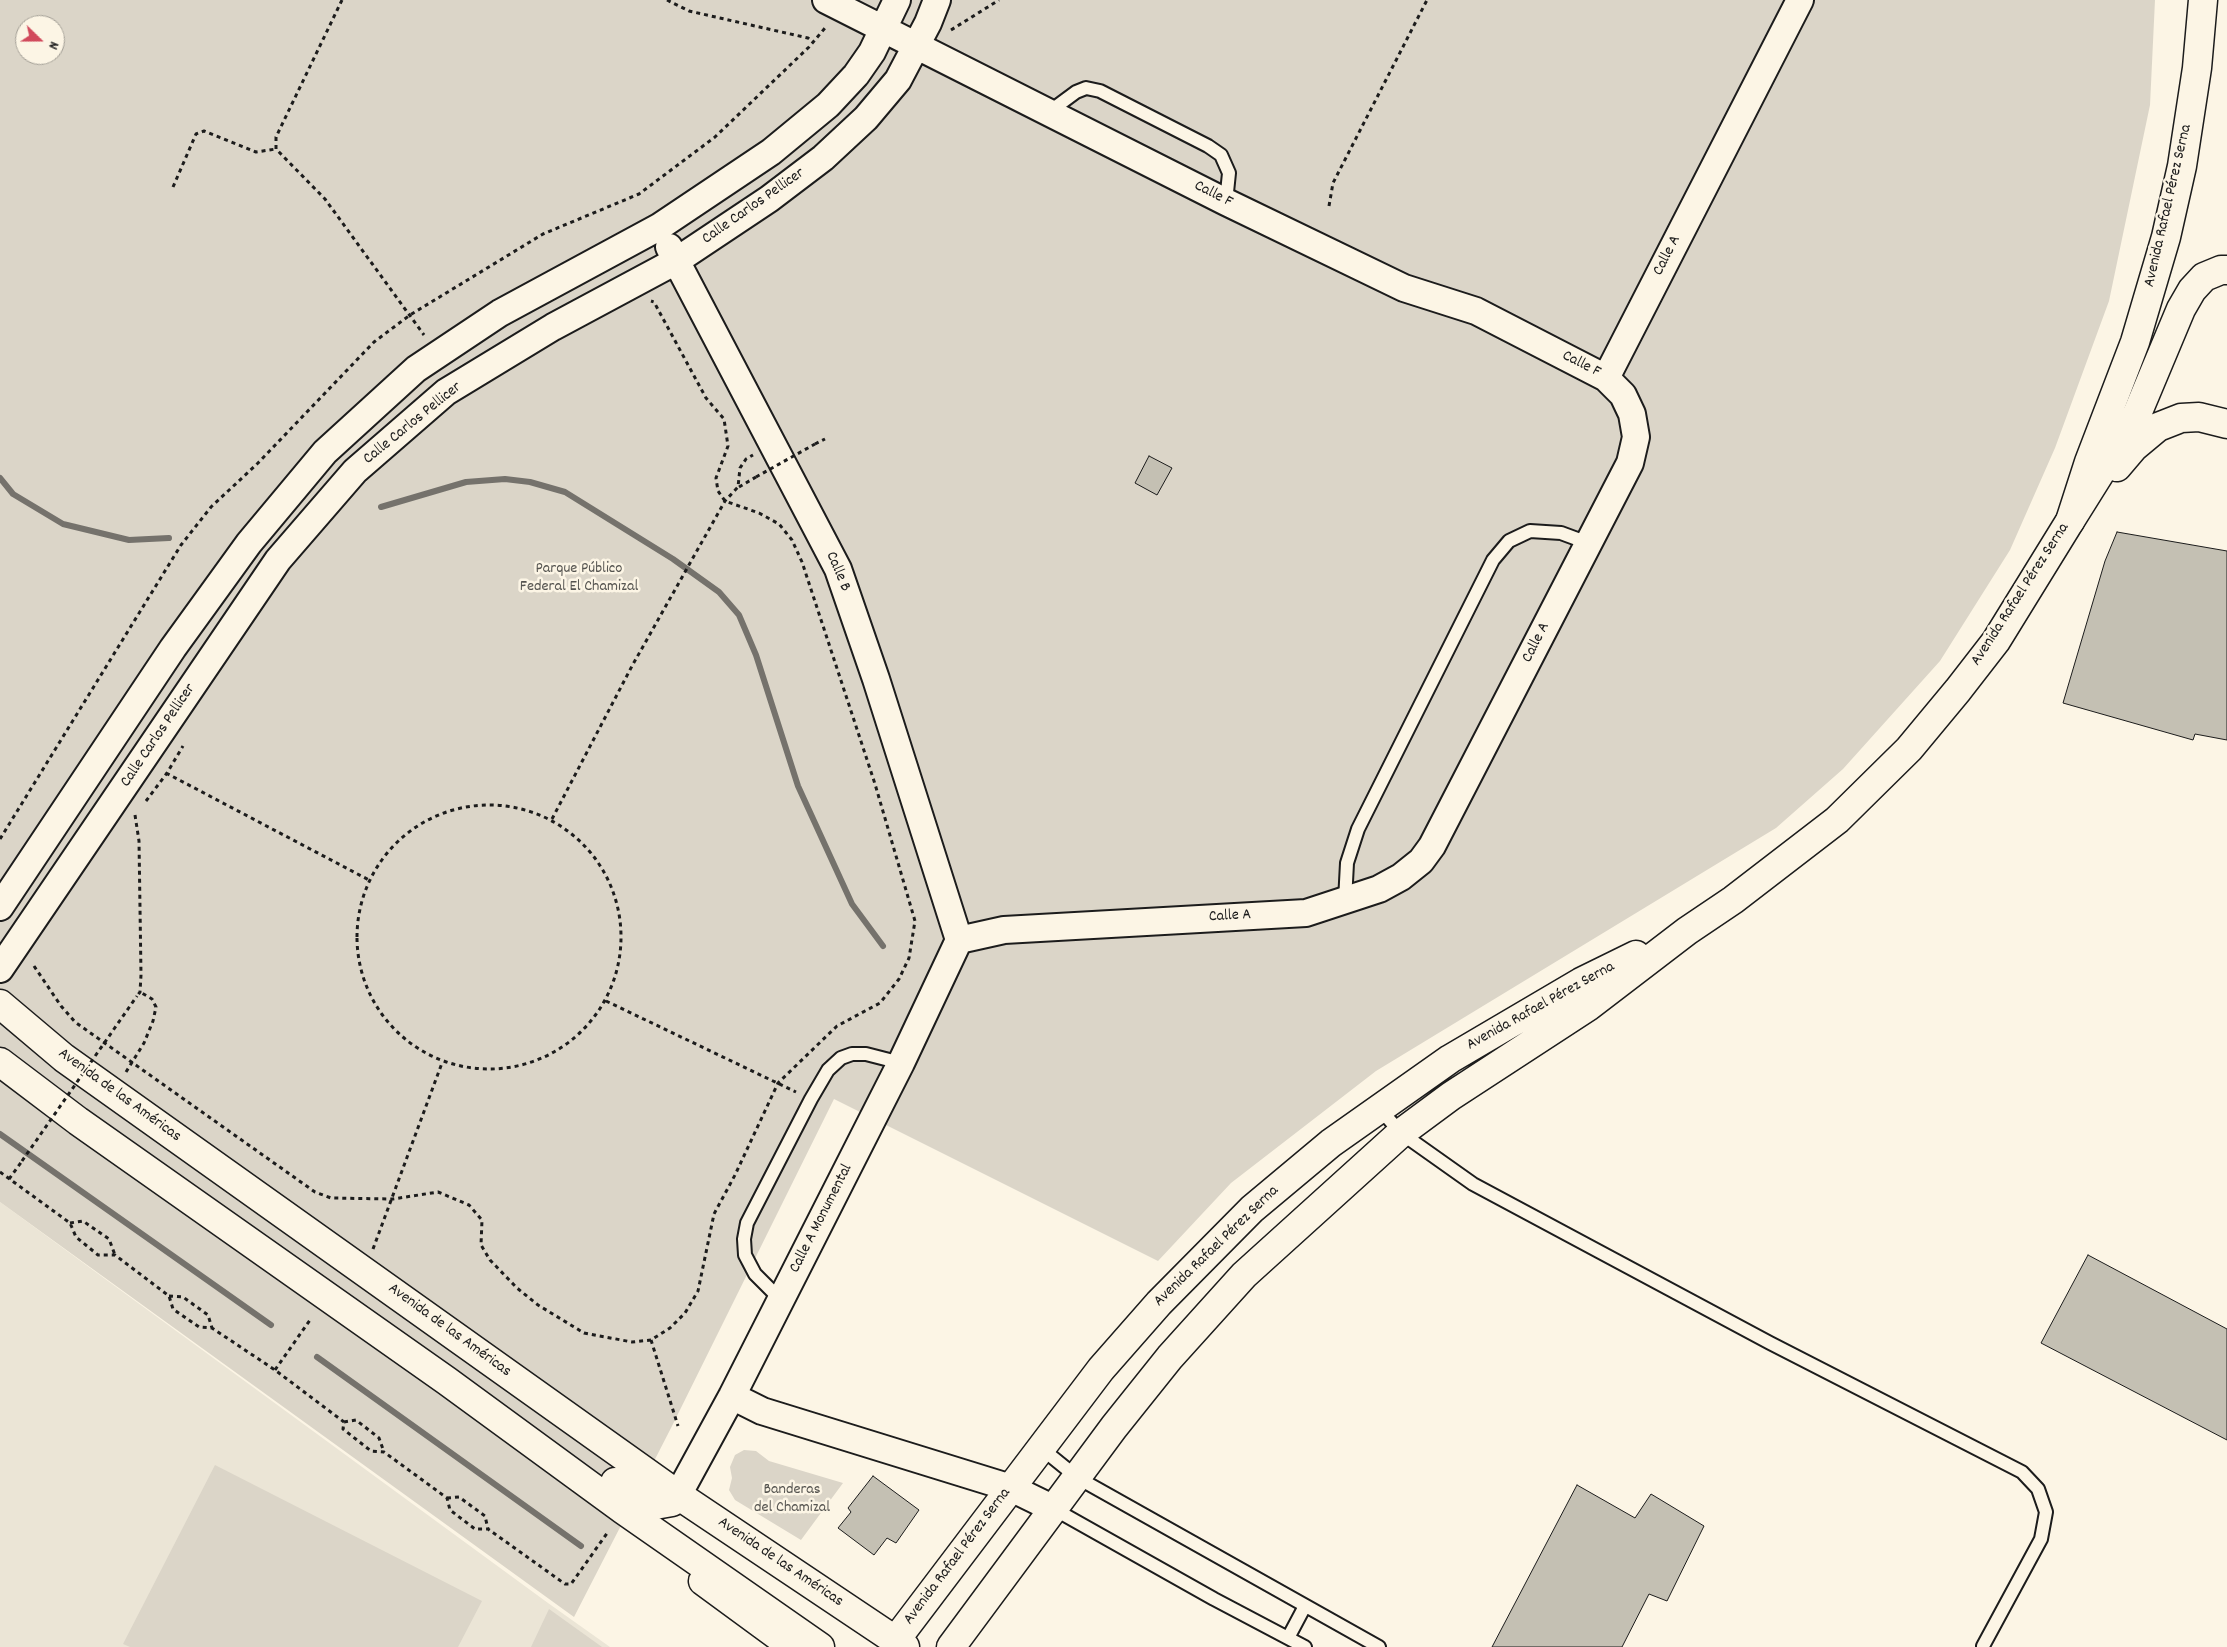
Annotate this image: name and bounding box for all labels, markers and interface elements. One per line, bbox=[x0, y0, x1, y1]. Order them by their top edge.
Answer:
north arrow bbox=[15, 15, 65, 65]
text: N bbox=[42, 38, 64, 52]
street label: Avenida Rafael Pérez Serna bbox=[2141, 123, 2197, 289]
street label: Calle Carlos Pellicer bbox=[699, 165, 809, 249]
street label: Calle F bbox=[1190, 177, 1236, 213]
street label: Calle A bbox=[1650, 233, 1686, 279]
street label: Calle F bbox=[1558, 347, 1604, 383]
street label: Calle Carlos Pellicer bbox=[360, 379, 466, 469]
street label: Avenida Rafael Pérez Serna bbox=[1968, 520, 2074, 670]
street label: Calle B bbox=[820, 549, 854, 595]
park label: Parque Público Federal El Chamizal bbox=[520, 560, 638, 598]
street label: Calle A bbox=[1519, 620, 1555, 666]
street label: Calle Carlos Pellicer bbox=[117, 681, 201, 791]
street label: Calle A bbox=[1208, 906, 1252, 928]
street label: Avenida Rafael Pérez Serna bbox=[1464, 958, 1618, 1056]
street label: Avenida de las Américas bbox=[54, 1045, 184, 1147]
street label: Calle A Monumental bbox=[786, 1161, 858, 1277]
street label: Avenida Rafael Pérez Serna bbox=[1151, 1182, 1283, 1312]
street label: Avenida de las Américas bbox=[384, 1280, 514, 1382]
park label: Banderas del Chamizal bbox=[754, 1481, 830, 1519]
street label: Avenida Rafael Pérez Serna bbox=[900, 1485, 1016, 1629]
street label: Avenida de las Américas bbox=[713, 1514, 847, 1612]

